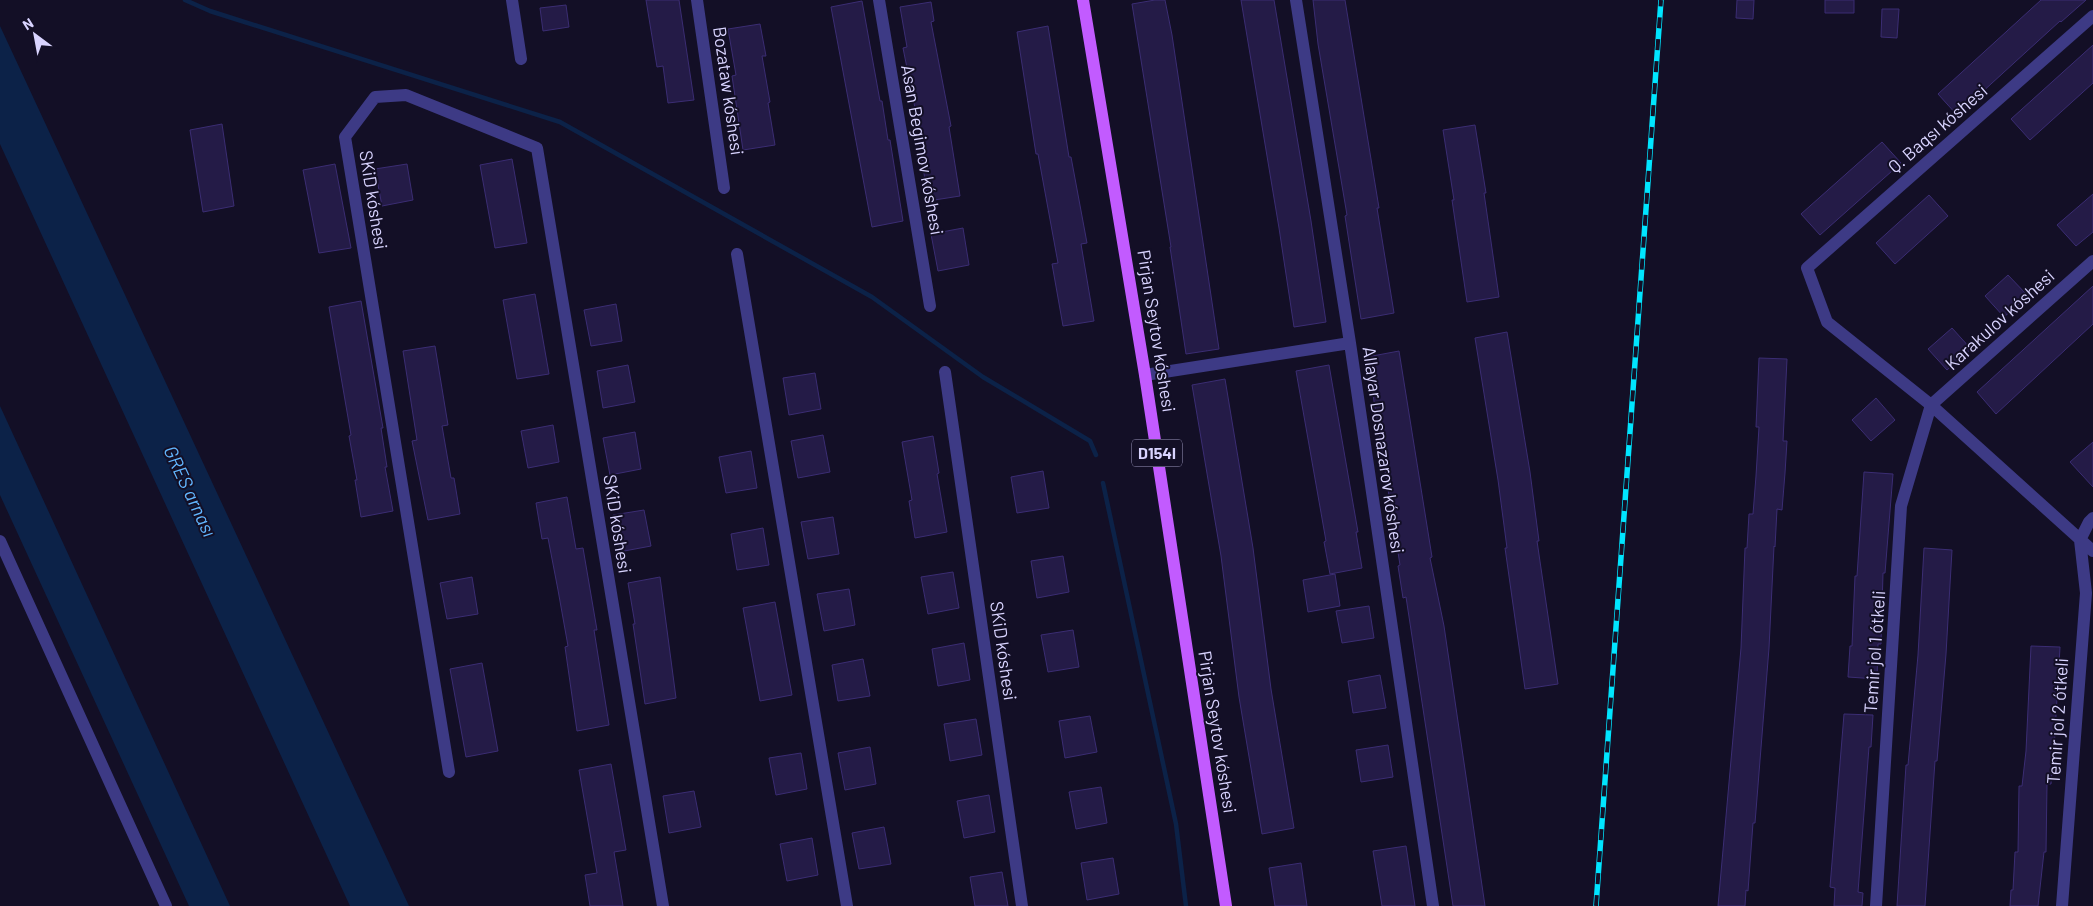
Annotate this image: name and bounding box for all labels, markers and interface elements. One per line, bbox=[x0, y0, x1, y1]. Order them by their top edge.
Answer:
north arrow bbox=[10, 10, 60, 60]
text: N bbox=[19, 14, 36, 33]
street label: Bozataw kóshesi bbox=[709, 25, 749, 157]
street label: Asan Begimov kóshesi bbox=[897, 63, 949, 237]
street label: Q. Baqsı kóshesi bbox=[1883, 79, 1991, 177]
street label: SKiD kóshesi bbox=[355, 149, 393, 251]
street label: Pirjan Seytov kóshesi bbox=[1133, 248, 1181, 414]
street label: Karakulov kóshesi bbox=[1940, 264, 2059, 374]
street label: Allayar Dosnazarov kóshesi bbox=[1359, 345, 1409, 555]
road number: D154l bbox=[1132, 439, 1182, 466]
water label: GRES arnası bbox=[159, 442, 222, 540]
street label: SKiD kóshesi bbox=[599, 473, 637, 575]
street label: Temir jol 1 ótkeli bbox=[1859, 590, 1889, 714]
street label: SKiD kóshesi bbox=[986, 600, 1022, 702]
street label: Pirjan Seytov kóshesi bbox=[1194, 649, 1242, 815]
street label: Temir jol 2 ótkeli bbox=[2042, 657, 2072, 785]

